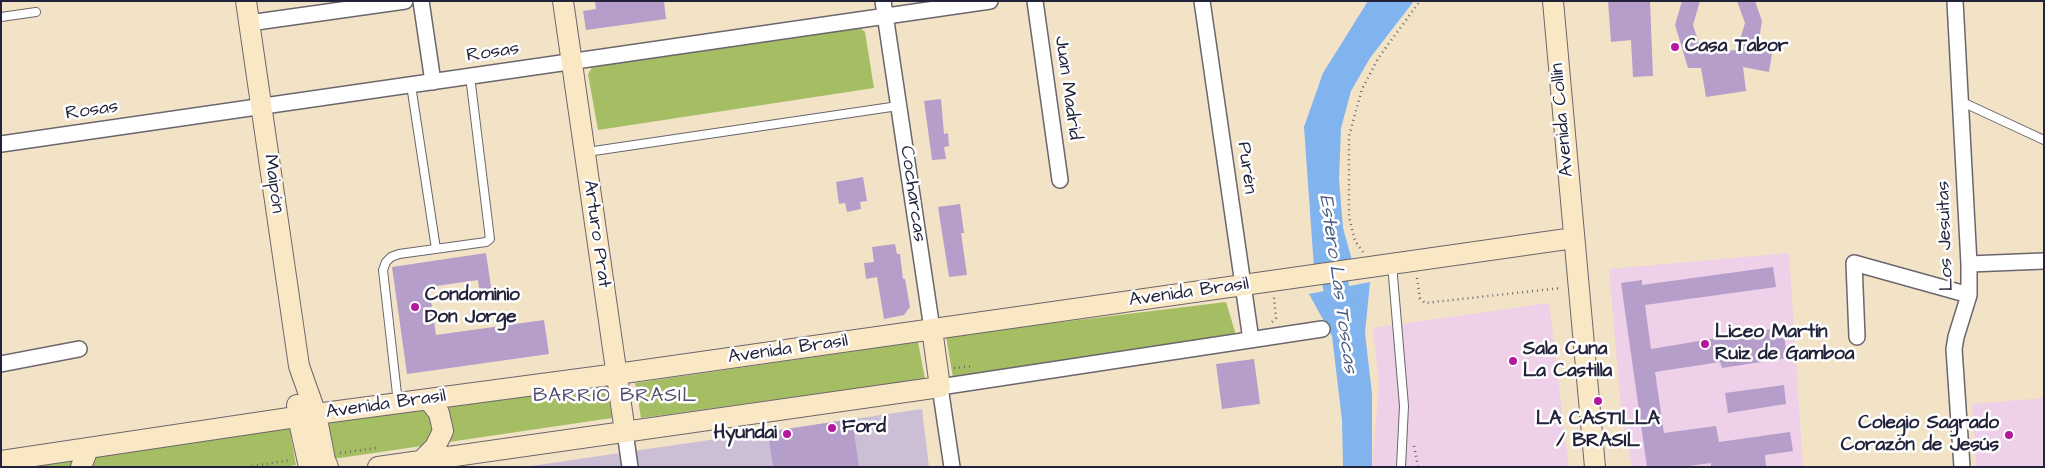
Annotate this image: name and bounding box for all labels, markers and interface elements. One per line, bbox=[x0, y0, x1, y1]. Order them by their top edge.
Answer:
street label: Juan Madrid bbox=[1048, 35, 1086, 141]
place label: Casa Tabor bbox=[1685, 36, 1788, 58]
street label: Rosas bbox=[465, 38, 521, 68]
marker: Casa Tabor bbox=[1669, 41, 1681, 53]
street label: Avenida Collín bbox=[1547, 62, 1579, 178]
street label: Rosas bbox=[64, 96, 120, 126]
street label: Purén bbox=[1231, 141, 1261, 195]
street label: Cocharcas bbox=[894, 144, 930, 244]
street label: Maipón bbox=[258, 153, 288, 215]
street label: Arturo Prat bbox=[577, 179, 615, 289]
street label: Los Jesuitas bbox=[1933, 181, 1959, 291]
water label: Estero Las Toscas bbox=[1313, 193, 1361, 375]
street label: Avenida Brasil bbox=[1128, 273, 1250, 313]
place label: Condominio Don Jorge bbox=[425, 285, 520, 329]
marker: Condominio Don Jorge bbox=[409, 301, 421, 313]
place label: Liceo Martín Ruiz de Gamboa bbox=[1715, 322, 1854, 366]
street label: Avenida Brasil bbox=[727, 330, 849, 370]
marker: Liceo Martín Ruiz de Gamboa bbox=[1699, 338, 1711, 350]
place label: Sala Cuna La Castilla bbox=[1523, 339, 1612, 383]
marker: Sala Cuna La Castilla bbox=[1507, 355, 1519, 367]
street label: Avenida Brasil bbox=[325, 385, 447, 425]
district label: BARRIO BRASIL bbox=[531, 385, 699, 409]
marker: LA CASTILLA / BRASIL bbox=[1592, 395, 1604, 407]
place label: LA CASTILLA / BRASIL bbox=[1536, 409, 1660, 453]
place label: Colegio Sagrado Corazón de Jesús bbox=[1841, 413, 1999, 457]
place label: Ford bbox=[842, 417, 886, 439]
marker: Ford bbox=[826, 422, 838, 434]
place label: Hyundai bbox=[714, 423, 777, 445]
marker: Hyundai bbox=[781, 428, 793, 440]
marker: Colegio Sagrado Corazón de Jesús bbox=[2003, 429, 2015, 441]

